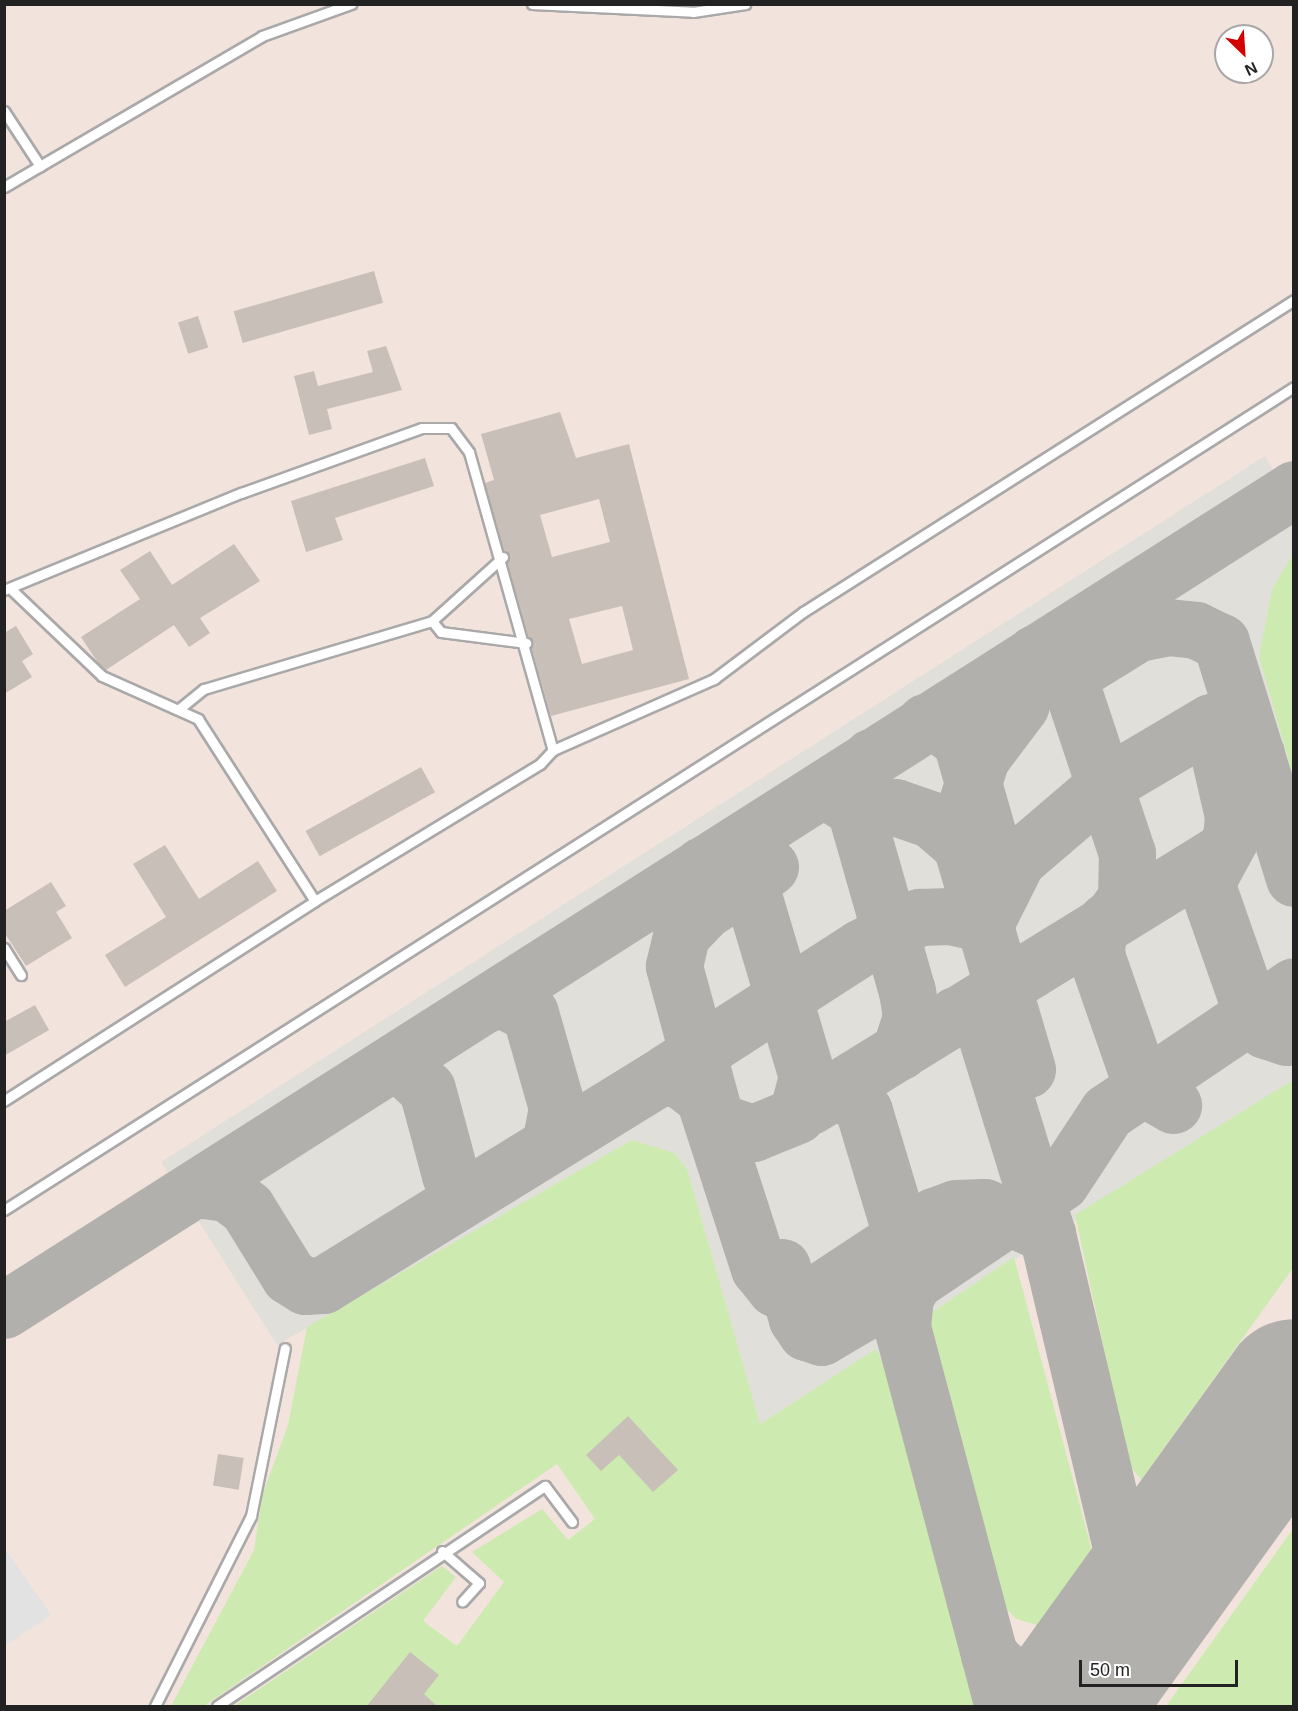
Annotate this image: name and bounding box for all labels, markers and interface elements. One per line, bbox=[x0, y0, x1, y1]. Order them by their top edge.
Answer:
north arrow bbox=[1214, 24, 1274, 84]
text: N bbox=[1242, 59, 1260, 79]
scale bar bbox=[1082, 1648, 1241, 1686]
text: 50 m bbox=[1090, 1660, 1130, 1680]

